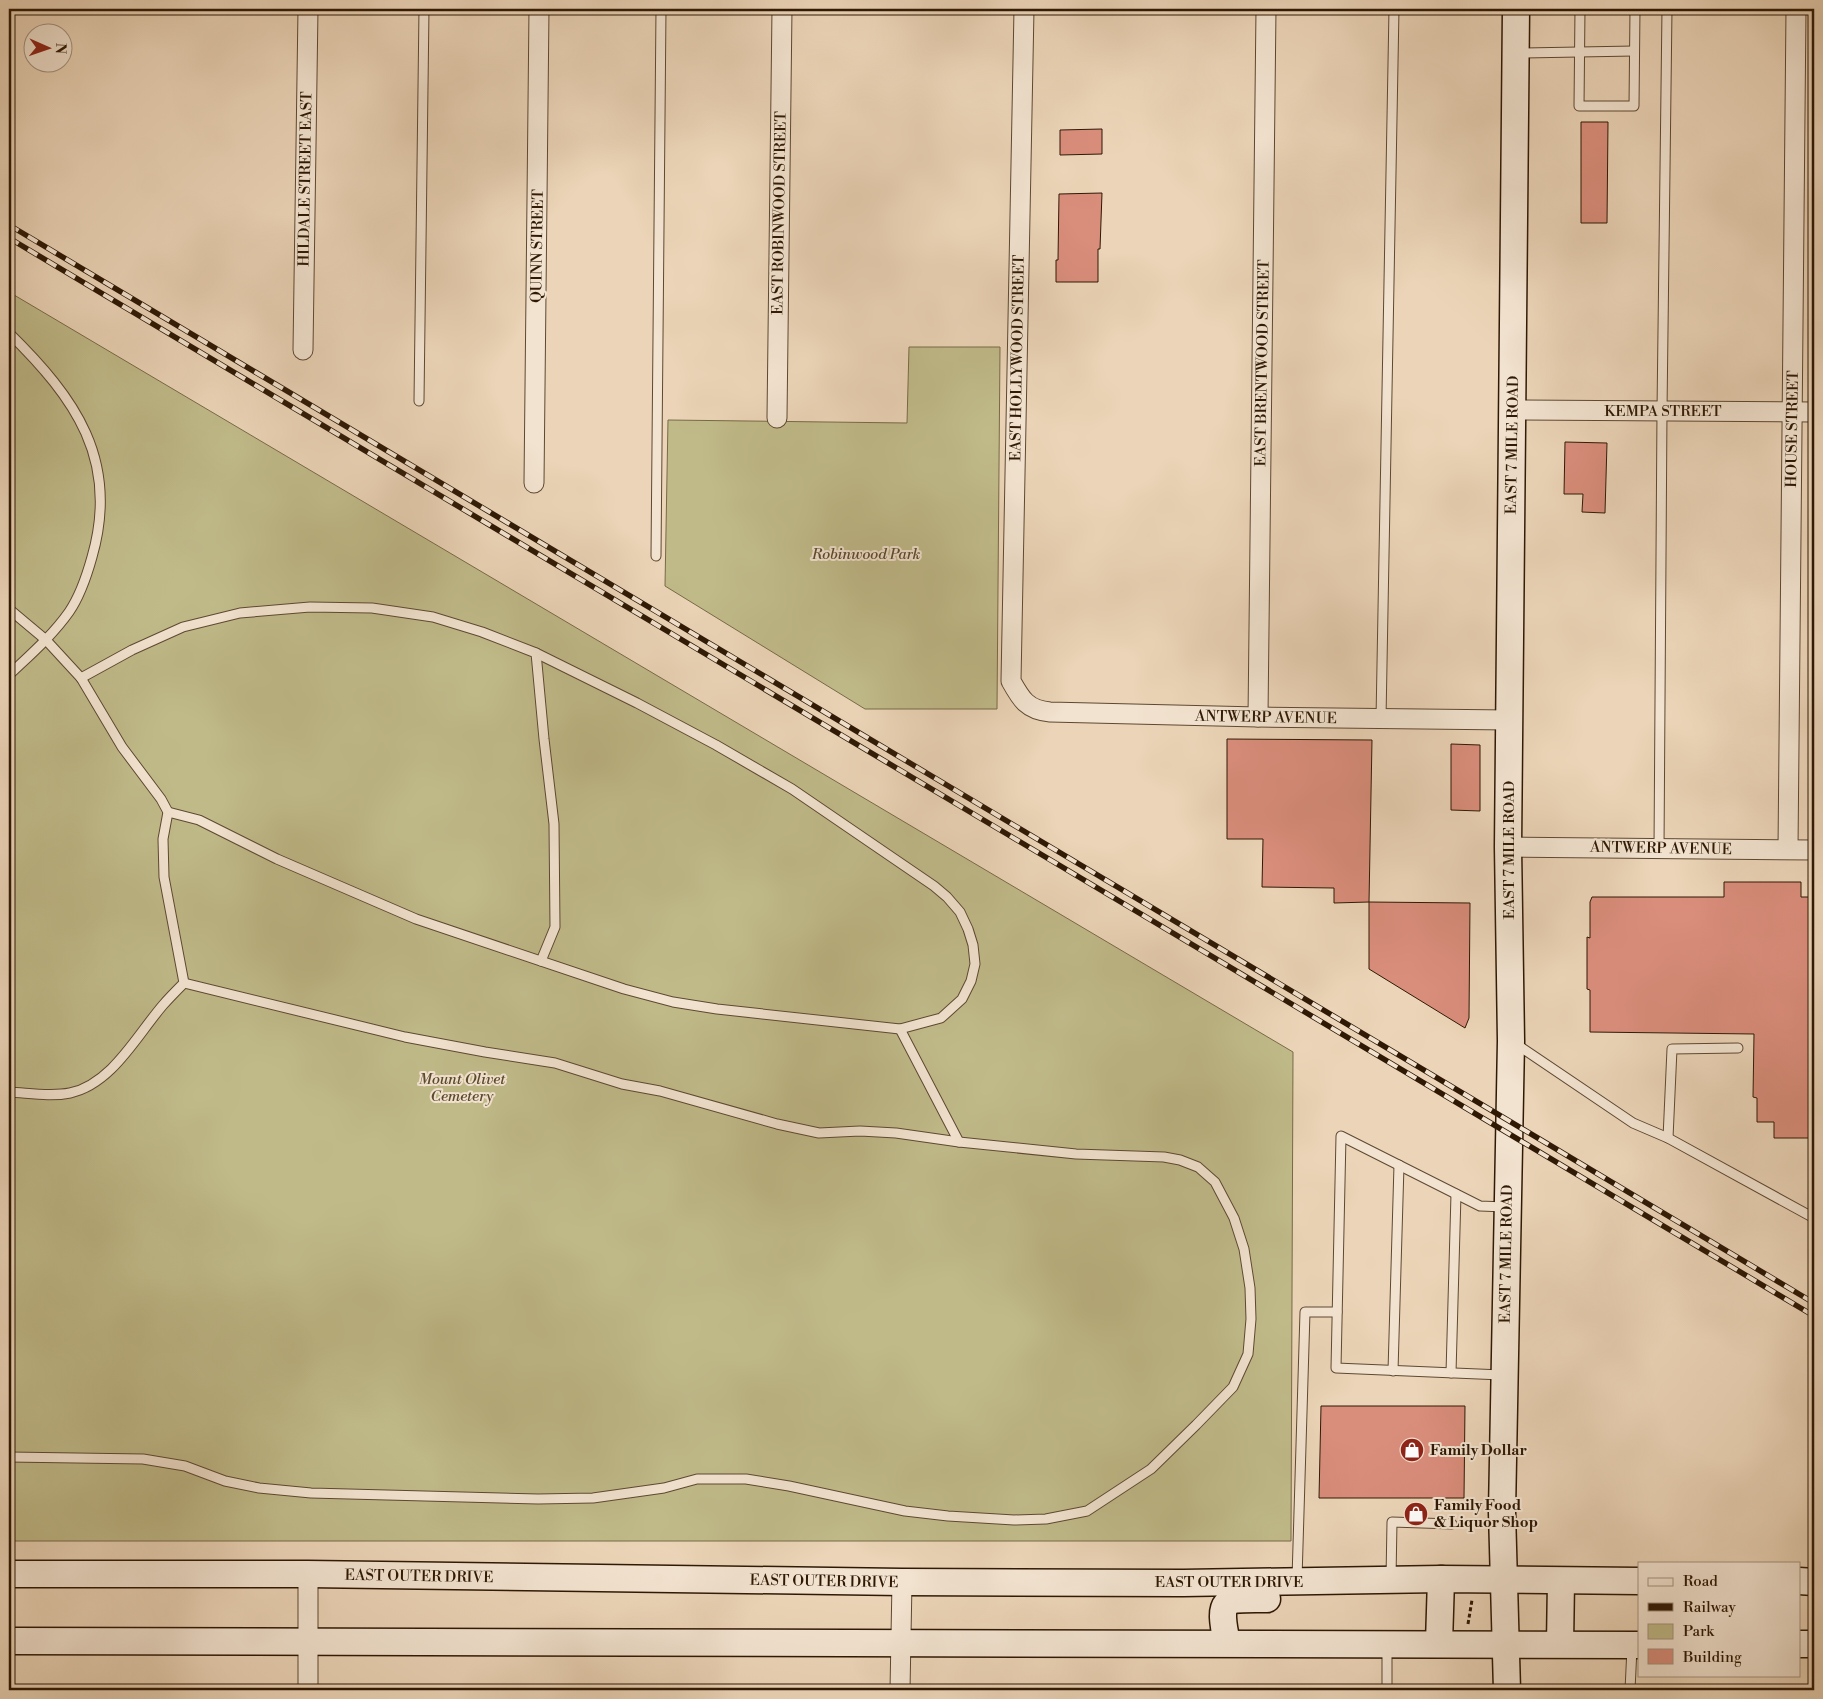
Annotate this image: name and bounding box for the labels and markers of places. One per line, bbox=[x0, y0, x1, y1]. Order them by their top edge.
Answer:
shop icon: Family Dollar bbox=[1399, 1437, 1425, 1463]
place label: Family Dollar bbox=[1430, 1441, 1527, 1460]
place label: Family Food & Liquor Shop bbox=[1434, 1496, 1538, 1532]
shop icon: Family Food & Liquor Shop bbox=[1403, 1501, 1429, 1527]

